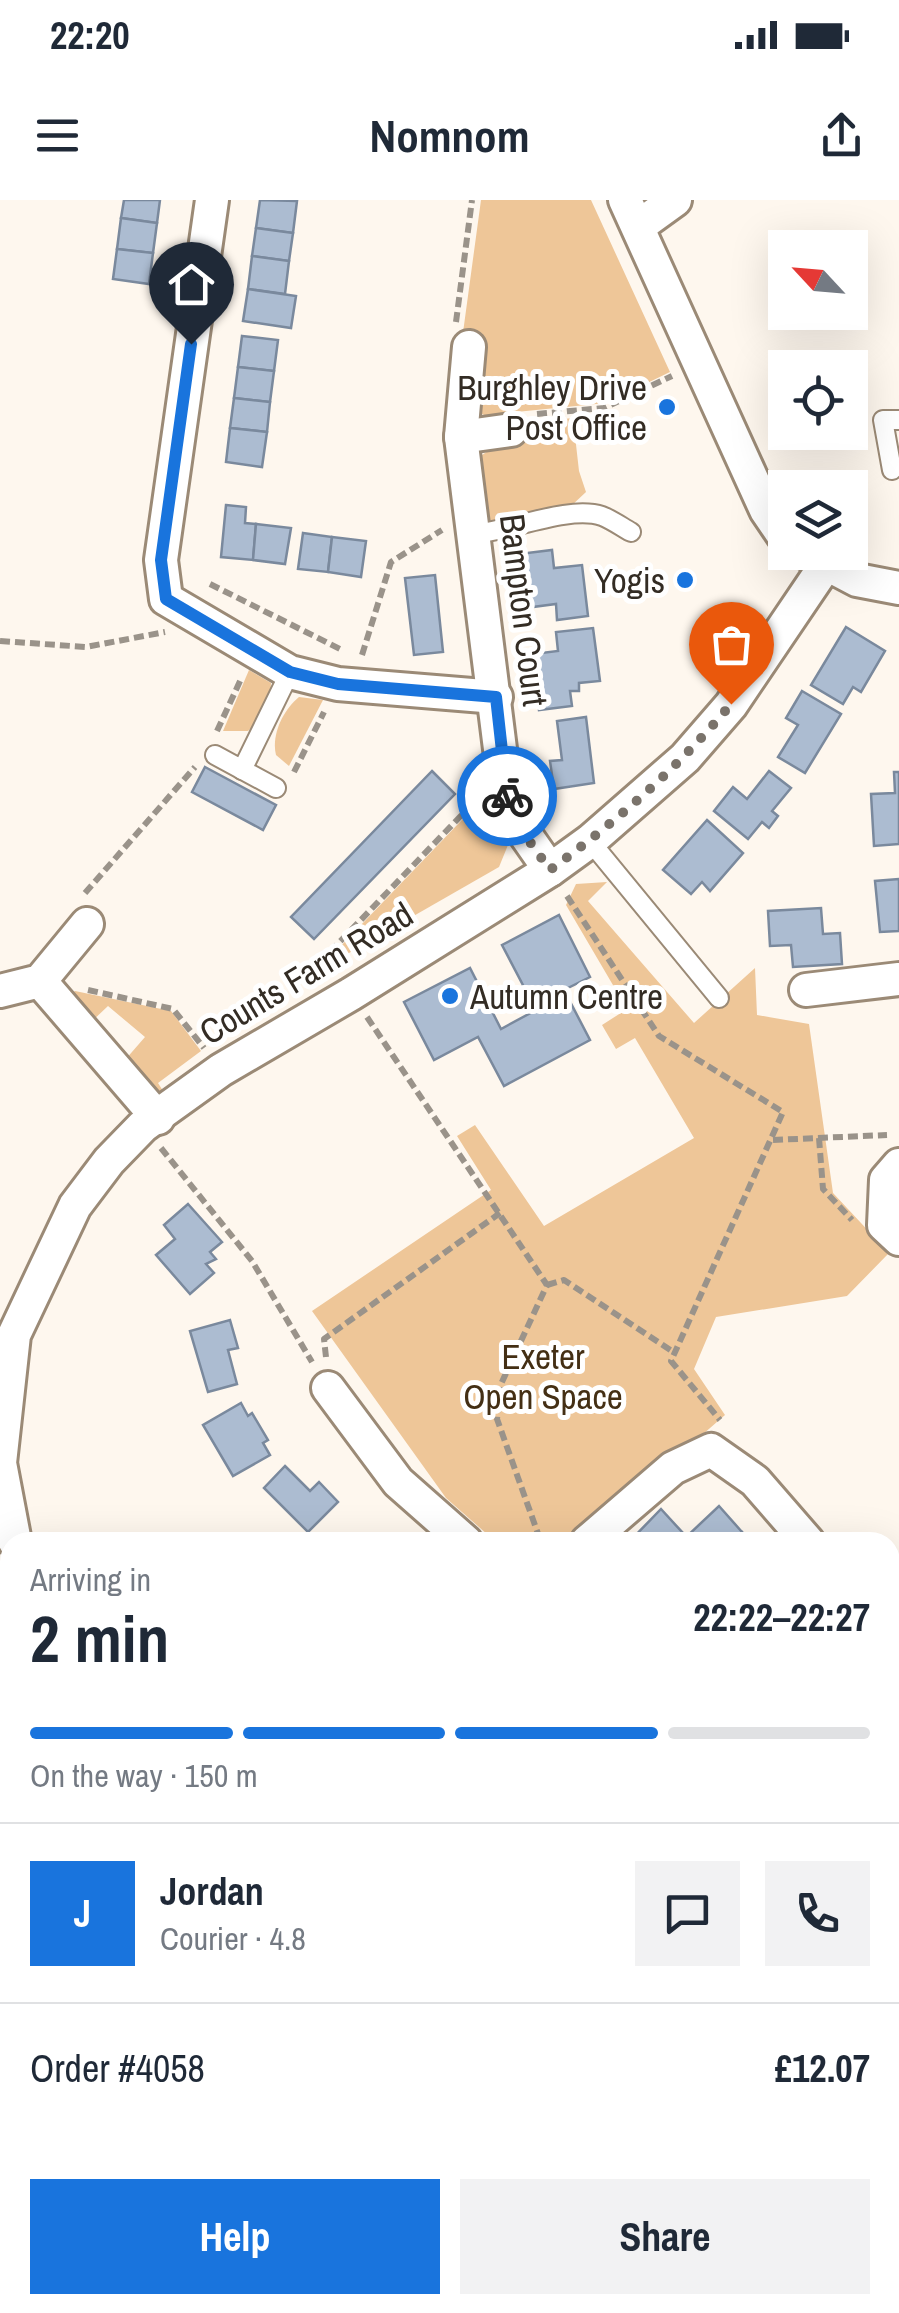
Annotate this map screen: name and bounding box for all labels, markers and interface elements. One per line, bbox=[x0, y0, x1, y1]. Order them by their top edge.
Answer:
text: 22:20 bbox=[50, 10, 130, 61]
text: Nomnom bbox=[370, 105, 529, 166]
icon: menu bbox=[30, 108, 85, 163]
icon: share bbox=[814, 108, 869, 163]
north arrow bbox=[768, 230, 868, 330]
map controls bbox=[768, 230, 868, 570]
pin bbox=[149, 242, 234, 345]
icon: home bbox=[164, 257, 219, 312]
button: locate bbox=[768, 350, 868, 450]
place label: Burghley Drive Post Office bbox=[457, 364, 647, 451]
marker: Burghley Drive Post Office bbox=[656, 396, 678, 418]
button: layers bbox=[768, 470, 868, 570]
street label: Bampton Court bbox=[489, 511, 559, 709]
place label: Yogis bbox=[594, 557, 665, 604]
marker: Yogis bbox=[674, 569, 696, 591]
pin bbox=[689, 602, 774, 705]
icon: bag bbox=[704, 617, 759, 672]
courier bbox=[457, 746, 557, 846]
icon: bike bbox=[480, 769, 535, 824]
street label: Counts Farm Road bbox=[191, 891, 421, 1055]
place label: Autumn Centre bbox=[469, 973, 663, 1020]
marker: Autumn Centre bbox=[439, 985, 461, 1007]
park label: Exeter Open Space bbox=[463, 1333, 623, 1420]
text: Arriving in bbox=[30, 1558, 151, 1601]
text: 22:22–22:27 bbox=[693, 1592, 870, 1643]
text: 2 min bbox=[30, 1595, 169, 1682]
text: On the way · 150 m bbox=[30, 1754, 258, 1797]
button: chat bbox=[635, 1861, 740, 1966]
button: phone bbox=[765, 1861, 870, 1966]
text: Jordan bbox=[160, 1866, 264, 1917]
text: J bbox=[74, 1888, 91, 1939]
text: Courier · 4.8 bbox=[160, 1917, 306, 1960]
text: Order #4058 bbox=[30, 2043, 205, 2094]
text: £12.07 bbox=[775, 2043, 870, 2094]
button: Help bbox=[30, 2179, 440, 2294]
button: Share bbox=[460, 2179, 870, 2294]

